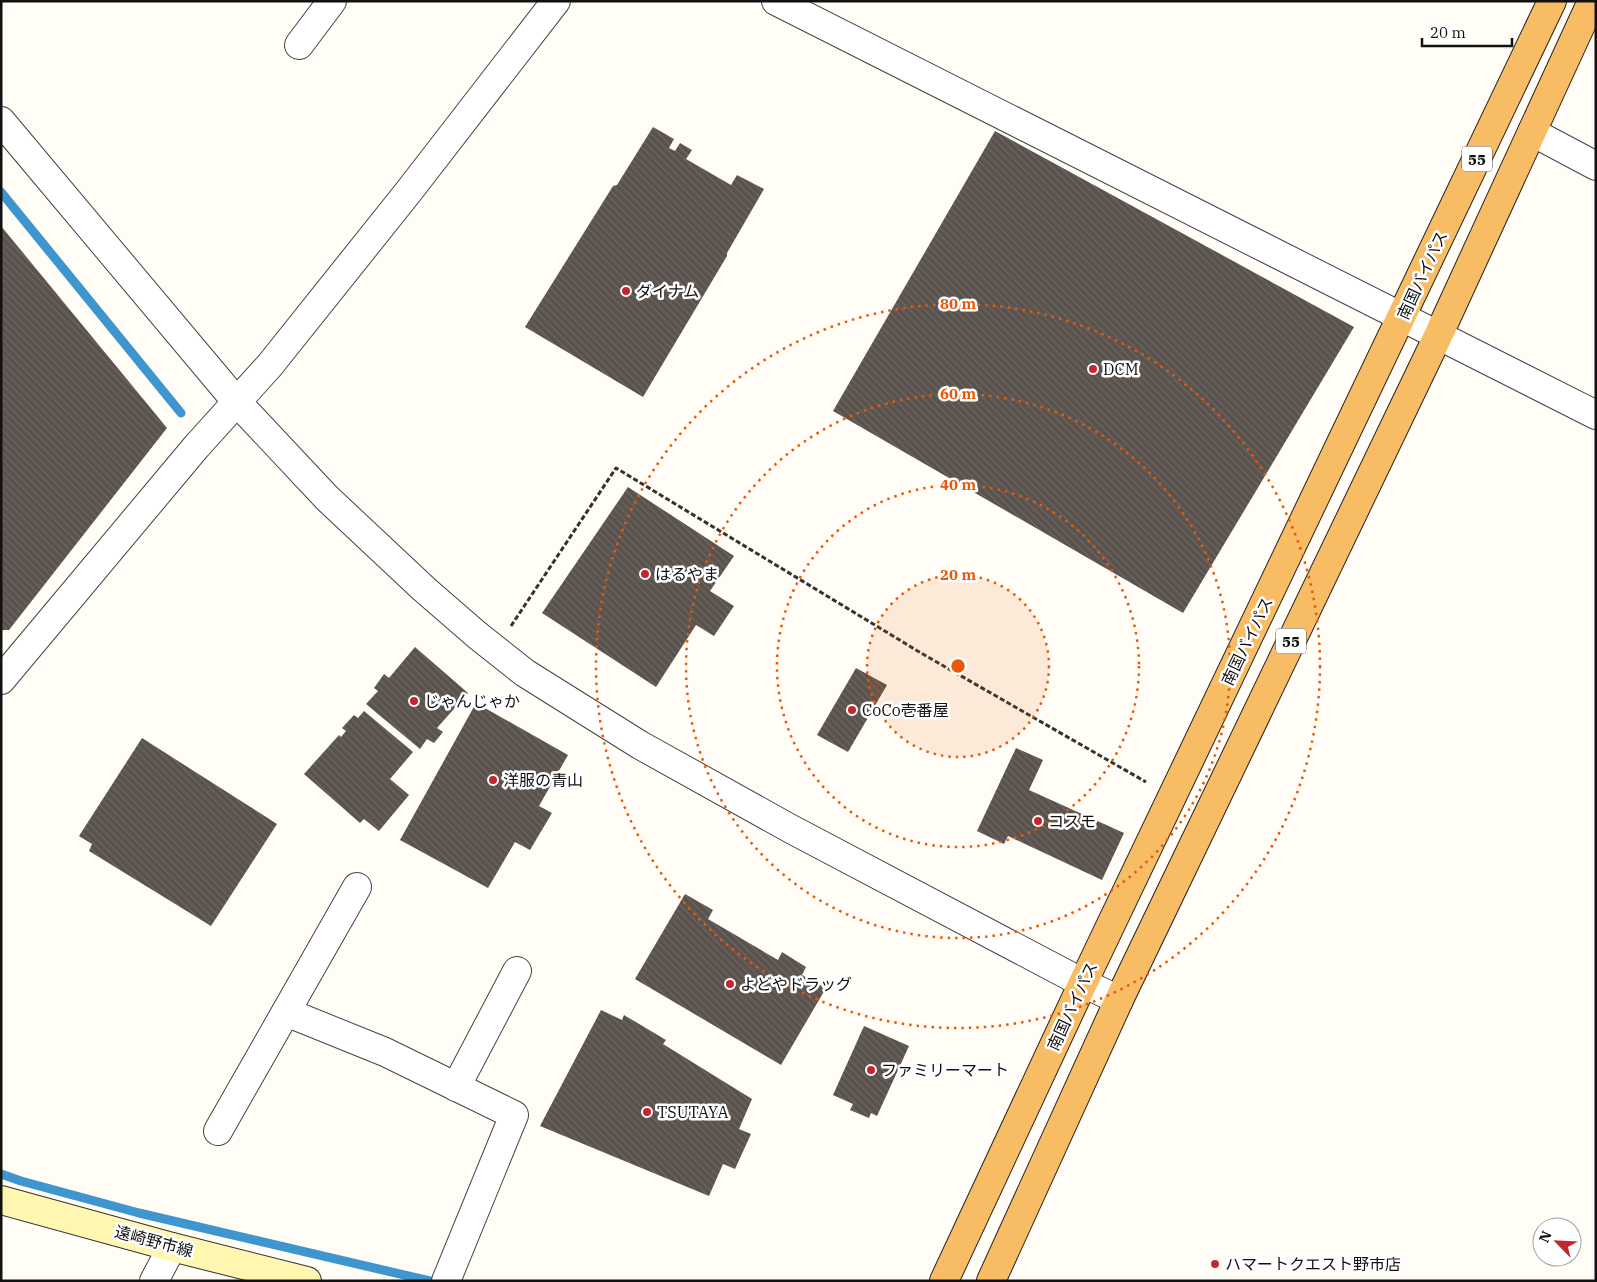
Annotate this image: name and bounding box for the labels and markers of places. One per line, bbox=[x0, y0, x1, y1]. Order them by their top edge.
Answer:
place label: ダイナム bbox=[636, 281, 699, 301]
marker: ダイナム bbox=[620, 285, 632, 297]
place label: DCM bbox=[1103, 359, 1139, 379]
marker: DCM bbox=[1087, 363, 1099, 375]
place label: はるやま bbox=[655, 564, 719, 584]
marker: はるやま bbox=[639, 568, 651, 580]
centre of rings bbox=[949, 657, 967, 675]
place label: じゃんじゃか bbox=[424, 691, 520, 711]
marker: じゃんじゃか bbox=[408, 695, 420, 707]
place label: CoCo壱番屋 bbox=[862, 700, 949, 720]
marker: CoCo壱番屋 bbox=[846, 704, 858, 716]
place label: 洋服の青山 bbox=[503, 770, 583, 790]
marker: 洋服の青山 bbox=[487, 774, 499, 786]
place label: コスモ bbox=[1048, 811, 1096, 831]
marker: コスモ bbox=[1032, 815, 1044, 827]
place label: よどやドラッグ bbox=[740, 974, 852, 994]
marker: よどやドラッグ bbox=[724, 978, 736, 990]
place label: ファミリーマート bbox=[881, 1060, 1009, 1080]
marker: ファミリーマート bbox=[865, 1064, 877, 1076]
place label: TSUTAYA bbox=[657, 1102, 728, 1122]
marker: TSUTAYA bbox=[641, 1106, 653, 1118]
place label: ハマートクエスト野市店 bbox=[1225, 1254, 1401, 1274]
marker: ハマートクエスト野市店 bbox=[1209, 1258, 1221, 1270]

